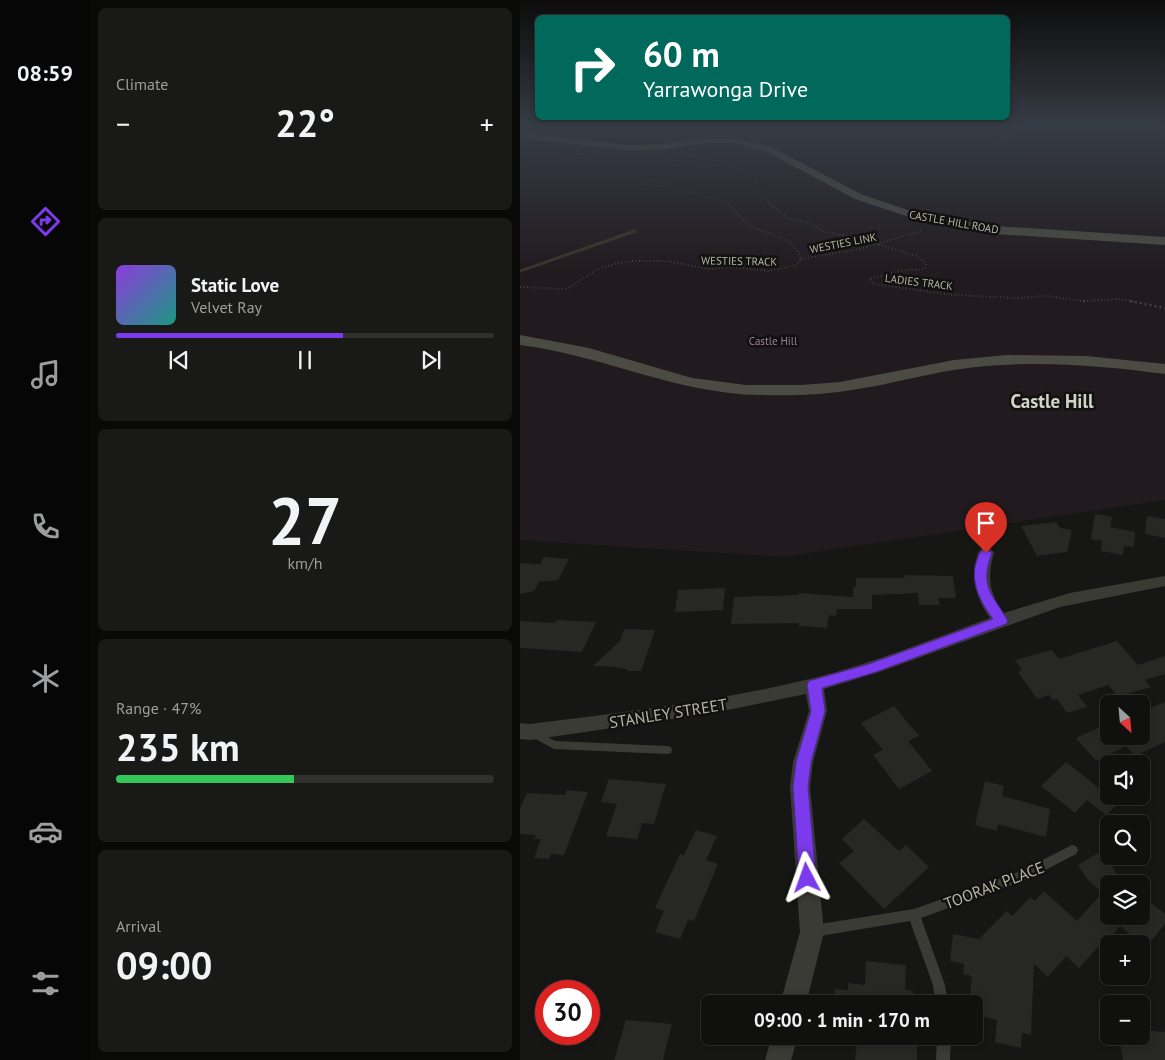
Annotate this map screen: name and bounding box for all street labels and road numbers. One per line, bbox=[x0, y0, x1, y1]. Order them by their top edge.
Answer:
street label: CASTLE HILL ROAD bbox=[908, 207, 1000, 237]
street label: WESTIES LINK bbox=[808, 230, 878, 256]
street label: WESTIES TRACK bbox=[701, 253, 777, 269]
street label: LADIES TRACK bbox=[884, 271, 954, 293]
street label: STANLEY STREET bbox=[608, 694, 728, 732]
street label: TOORAK PLACE bbox=[941, 857, 1047, 913]

